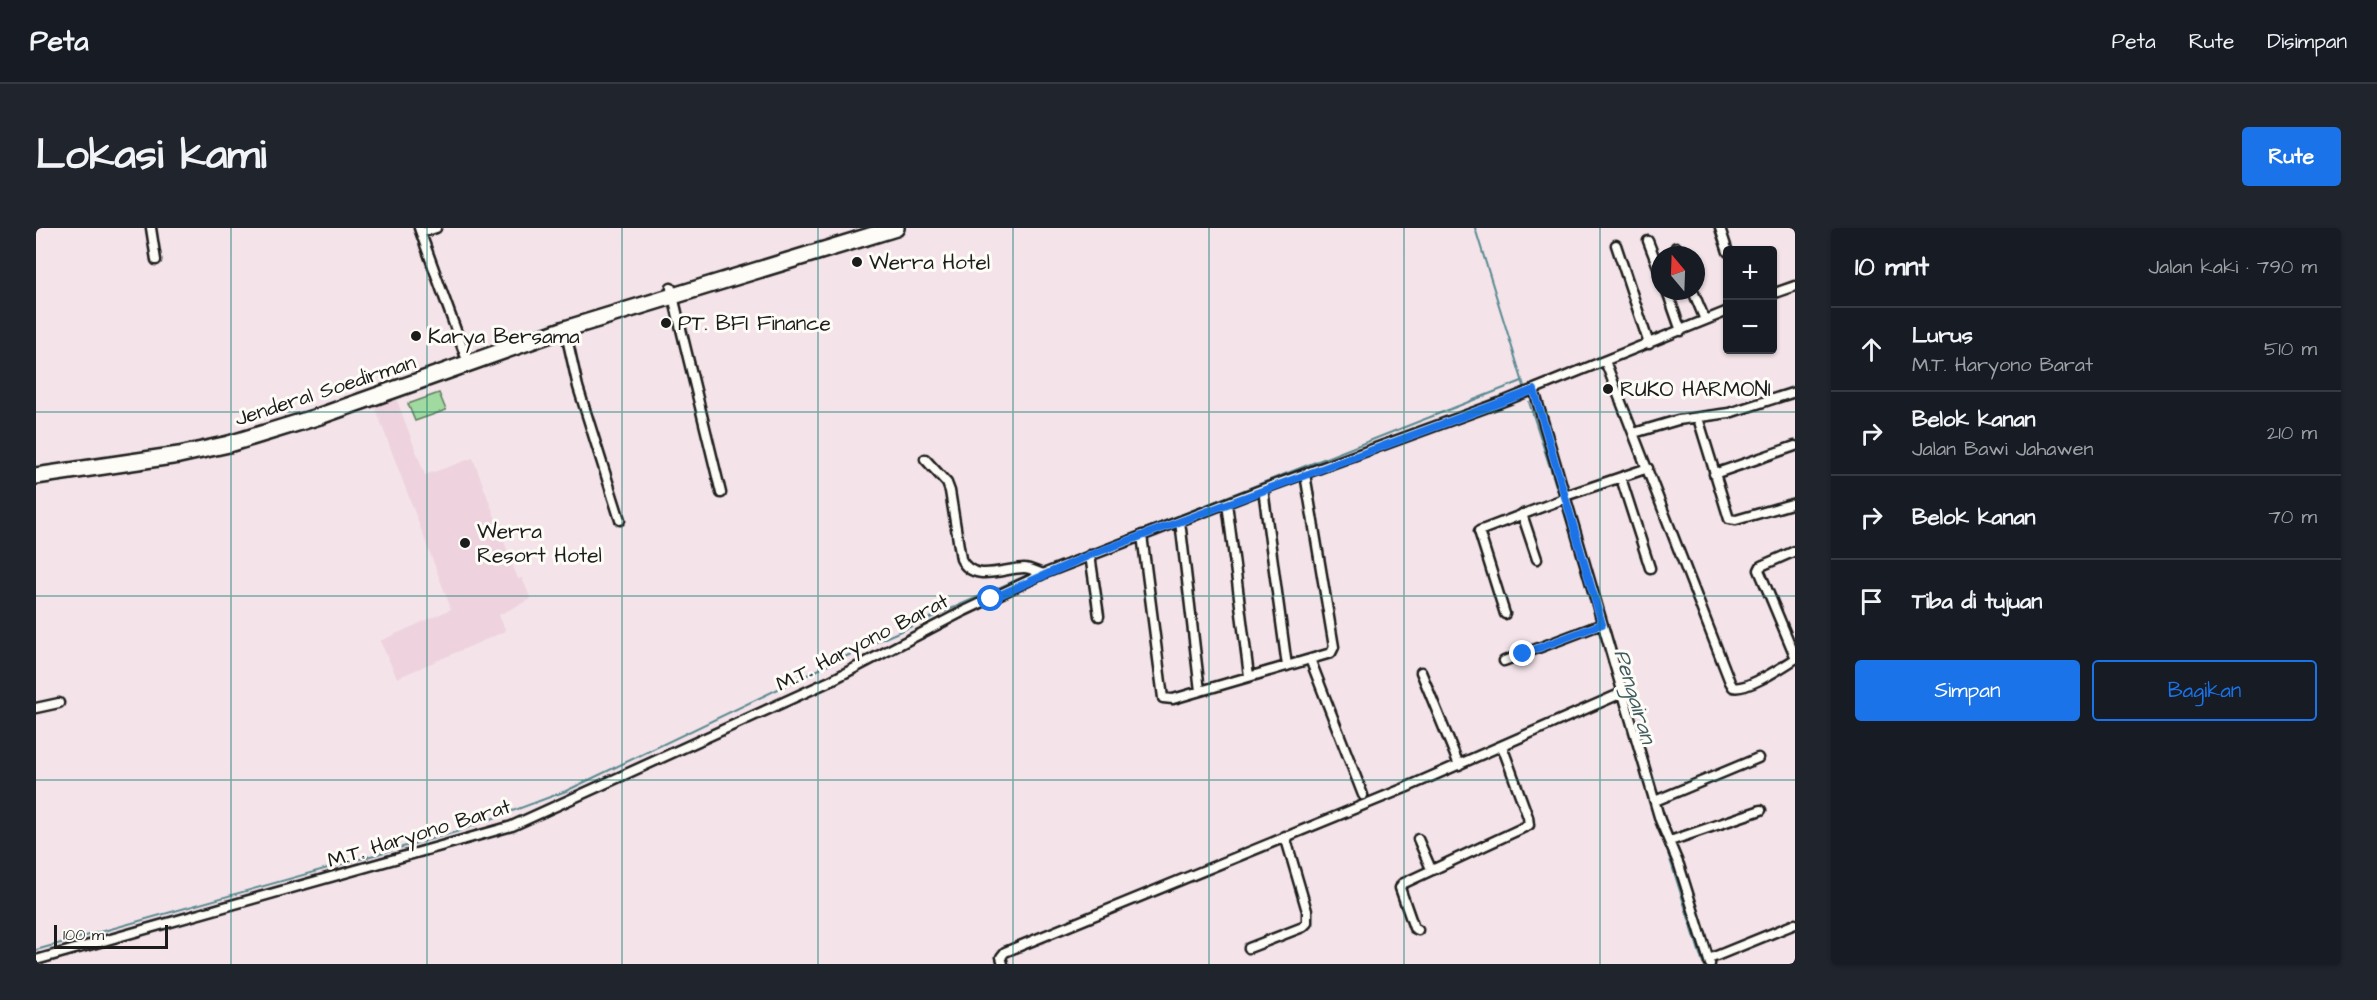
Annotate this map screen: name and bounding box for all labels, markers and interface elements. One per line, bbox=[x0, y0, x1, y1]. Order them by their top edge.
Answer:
text: Peta bbox=[30, 22, 89, 61]
text: Peta bbox=[2112, 27, 2156, 56]
text: Rute bbox=[2189, 27, 2234, 56]
text: Disimpan bbox=[2267, 27, 2347, 56]
text: Lokasi kami bbox=[36, 127, 266, 185]
button: Rute bbox=[2242, 127, 2341, 186]
north arrow bbox=[1651, 246, 1705, 300]
map controls bbox=[1723, 246, 1777, 354]
button: + bbox=[1723, 246, 1777, 300]
place label: Werra Hotel bbox=[869, 248, 990, 277]
text: 10 mnt bbox=[1855, 249, 1929, 285]
text: Jalan kaki · 790 m bbox=[2148, 253, 2317, 281]
marker: Werra Hotel bbox=[850, 255, 864, 269]
button: − bbox=[1723, 300, 1777, 354]
place label: PT. BFI Finance bbox=[678, 309, 831, 338]
marker: PT. BFI Finance bbox=[659, 316, 673, 330]
text: Lurus bbox=[1912, 320, 1973, 351]
place label: Karya Bersama bbox=[428, 322, 580, 353]
marker: Karya Bersama bbox=[409, 329, 423, 343]
icon: ahead bbox=[1855, 333, 1888, 366]
text: 510 m bbox=[2264, 335, 2317, 363]
street label: Jenderal Soedirman bbox=[231, 348, 419, 433]
text: M.T. Haryono Barat bbox=[1912, 351, 2093, 379]
place label: RUKO HARMONI bbox=[1620, 375, 1771, 404]
marker: RUKO HARMONI bbox=[1601, 382, 1615, 396]
text: Belok kanan bbox=[1912, 404, 2036, 435]
icon: right bbox=[1855, 417, 1888, 450]
text: 210 m bbox=[2267, 419, 2317, 447]
text: Jalan Bawi Jahawen bbox=[1912, 435, 2094, 463]
icon: right bbox=[1855, 501, 1888, 534]
text: Belok kanan bbox=[1912, 502, 2036, 533]
text: 70 m bbox=[2269, 503, 2317, 531]
place label: Werra Resort Hotel bbox=[477, 517, 602, 570]
marker: Werra Resort Hotel bbox=[458, 536, 472, 550]
route start bbox=[977, 585, 1003, 611]
icon: arrive bbox=[1855, 585, 1888, 618]
street label: M.T. Haryono Barat bbox=[771, 586, 955, 700]
text: Tiba di tujuan bbox=[1912, 586, 2042, 617]
route end bbox=[1509, 640, 1535, 666]
water label: Pengairan bbox=[1605, 645, 1664, 750]
button: Simpan bbox=[1855, 660, 2080, 721]
button: Bagikan bbox=[2092, 660, 2317, 721]
street label: M.T. Haryono Barat bbox=[324, 792, 515, 877]
scale bar bbox=[54, 922, 168, 950]
text: 100 m bbox=[63, 924, 104, 946]

